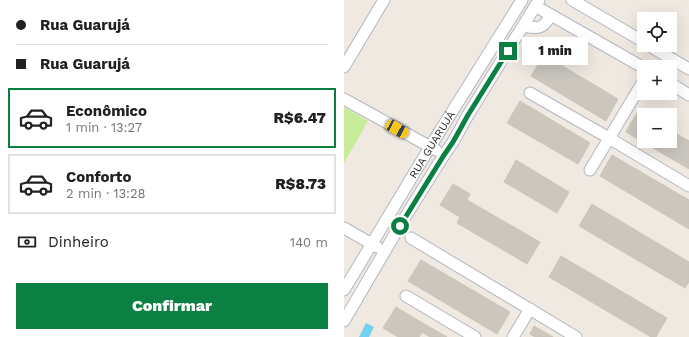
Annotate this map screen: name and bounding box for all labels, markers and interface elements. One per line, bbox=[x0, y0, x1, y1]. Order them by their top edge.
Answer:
map controls bbox=[637, 12, 677, 148]
button: locate bbox=[637, 12, 677, 52]
text: Rua Guarujá bbox=[40, 16, 130, 34]
callout: 1 min bbox=[522, 37, 588, 65]
route end bbox=[499, 42, 517, 60]
text: 1 min bbox=[538, 43, 572, 58]
text: Rua Guarujá bbox=[40, 55, 130, 73]
button: + bbox=[637, 60, 677, 100]
icon: car bbox=[18, 100, 54, 136]
text: Econômico bbox=[66, 102, 147, 120]
street label: RUA GUARUJÁ bbox=[407, 108, 458, 181]
button: − bbox=[637, 108, 677, 148]
text: R$6.47 bbox=[274, 109, 326, 127]
car bbox=[384, 118, 410, 140]
text: 1 min · 13:27 bbox=[66, 120, 142, 135]
icon: car bbox=[18, 166, 54, 202]
text: Conforto bbox=[66, 168, 131, 186]
text: R$8.73 bbox=[275, 175, 326, 193]
text: 2 min · 13:28 bbox=[66, 186, 146, 201]
route start bbox=[391, 217, 409, 235]
icon: cash bbox=[16, 231, 38, 253]
text: Dinheiro bbox=[48, 233, 109, 251]
text: 140 m bbox=[290, 235, 328, 250]
button: Confirmar bbox=[16, 283, 328, 329]

